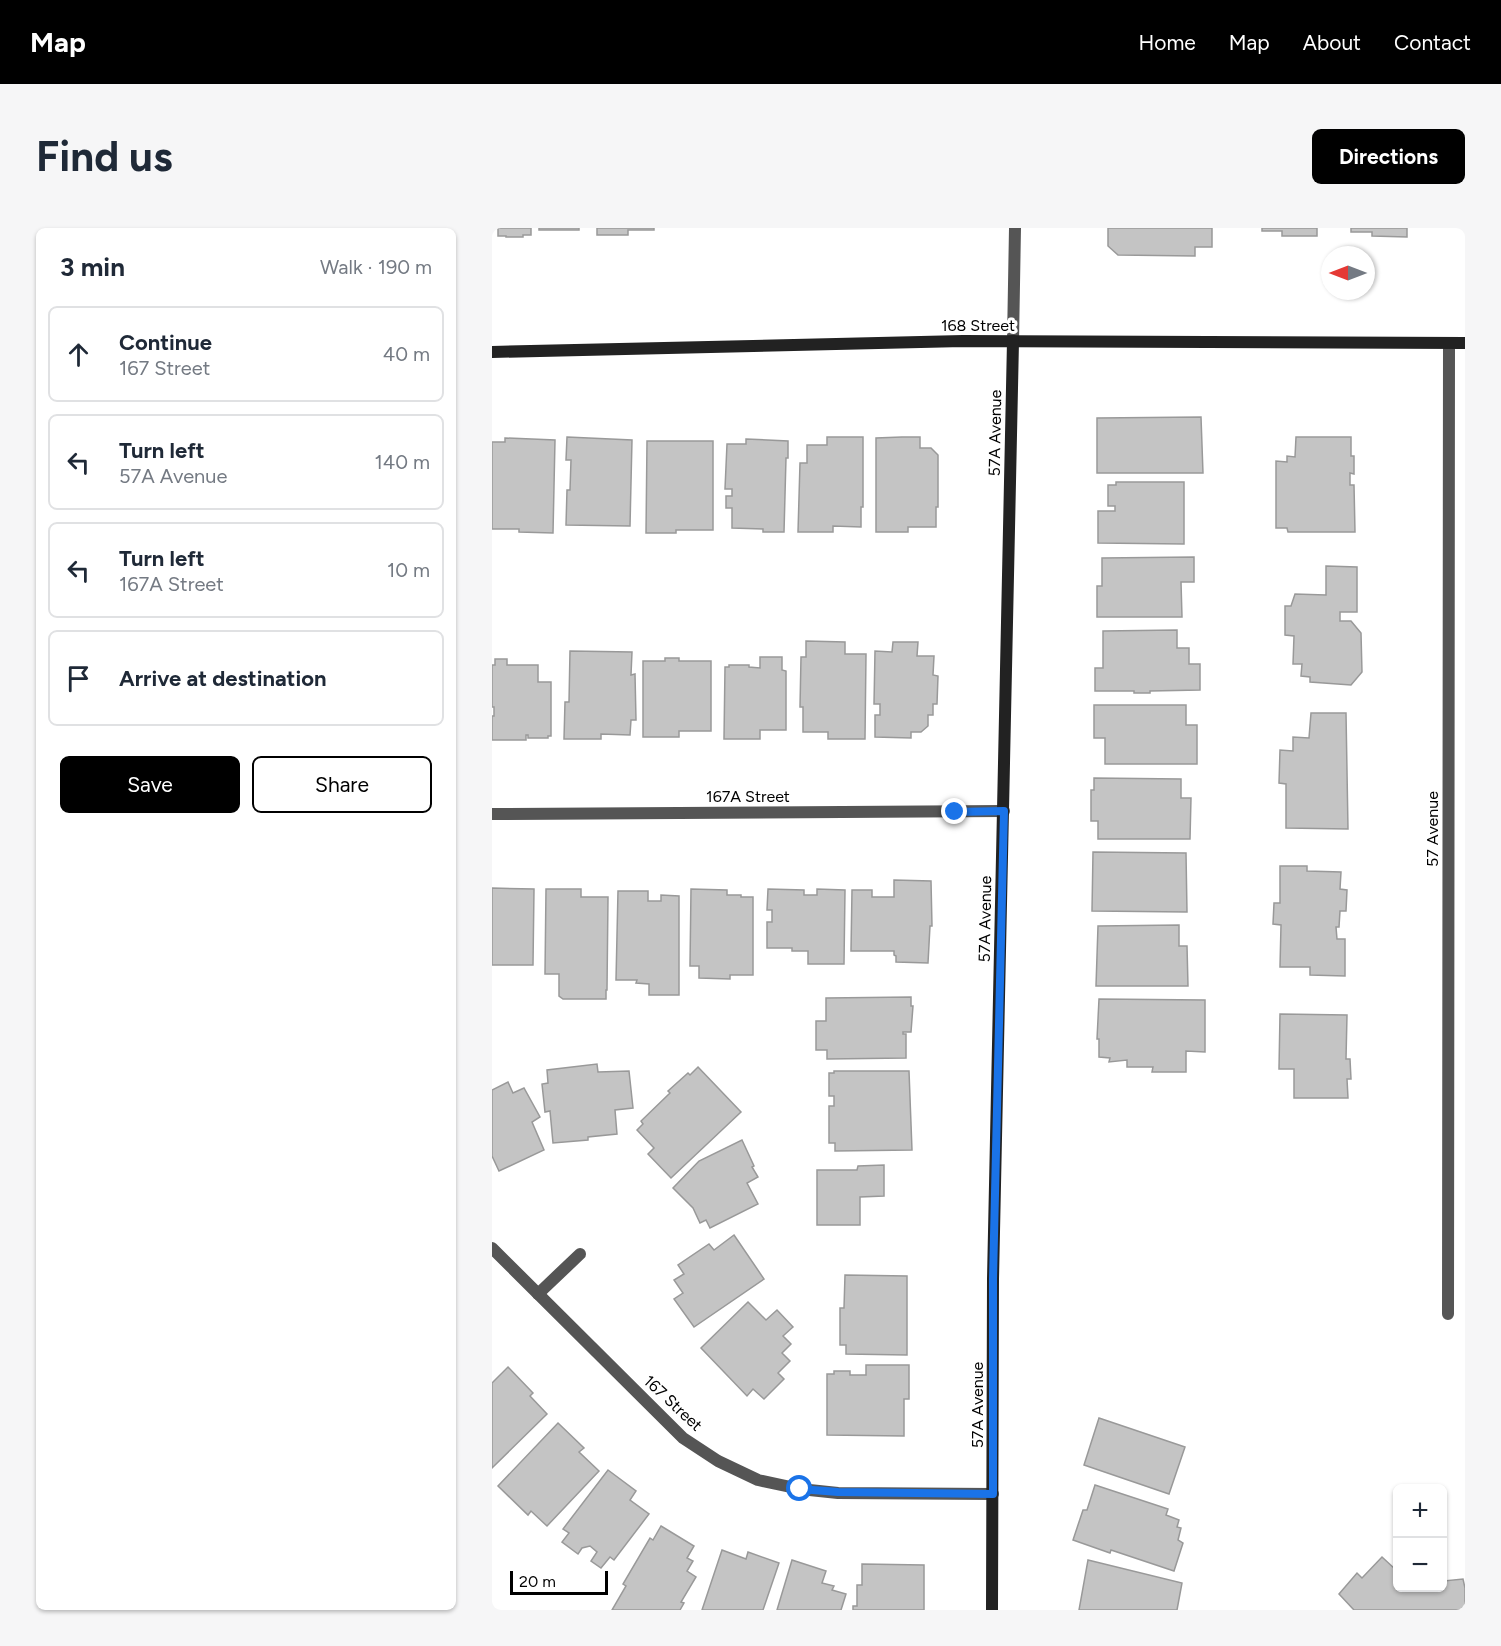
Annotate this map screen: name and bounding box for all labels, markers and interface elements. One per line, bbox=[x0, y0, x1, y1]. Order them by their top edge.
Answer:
text: Map bbox=[30, 25, 86, 59]
text: Home bbox=[1139, 30, 1196, 55]
text: Map bbox=[1229, 30, 1270, 55]
text: About bbox=[1303, 30, 1361, 55]
text: Contact bbox=[1394, 30, 1471, 55]
button: Directions bbox=[1312, 129, 1465, 184]
text: Find us bbox=[36, 131, 173, 182]
north arrow bbox=[1321, 246, 1375, 300]
text: 3 min bbox=[60, 251, 125, 283]
text: Walk · 190 m bbox=[320, 255, 432, 279]
street label: 168 Street bbox=[941, 316, 1015, 335]
text: Continue bbox=[119, 329, 212, 356]
icon: ahead bbox=[62, 338, 95, 371]
text: 40 m bbox=[383, 342, 430, 366]
text: 167 Street bbox=[119, 356, 210, 380]
street label: 57A Avenue bbox=[985, 389, 1005, 477]
text: Turn left bbox=[119, 437, 205, 464]
icon: left bbox=[62, 446, 95, 479]
text: 140 m bbox=[375, 450, 430, 474]
text: 57A Avenue bbox=[119, 464, 227, 488]
text: Turn left bbox=[119, 545, 205, 572]
icon: left bbox=[62, 554, 95, 587]
text: 10 m bbox=[387, 558, 430, 582]
text: 167A Street bbox=[119, 572, 224, 596]
icon: arrive bbox=[62, 662, 95, 695]
text: Arrive at destination bbox=[119, 665, 327, 692]
button: Save bbox=[60, 756, 240, 813]
button: Share bbox=[252, 756, 432, 813]
street label: 167A Street bbox=[706, 787, 790, 806]
street label: 57 Avenue bbox=[1423, 791, 1442, 867]
route end bbox=[941, 798, 967, 824]
street label: 57A Avenue bbox=[975, 875, 995, 963]
street label: 57A Avenue bbox=[968, 1361, 987, 1448]
street label: 167 Street bbox=[640, 1371, 706, 1435]
route start bbox=[786, 1475, 812, 1501]
map controls bbox=[1393, 1484, 1447, 1592]
button: + bbox=[1393, 1484, 1447, 1538]
button: − bbox=[1393, 1538, 1447, 1592]
scale bar bbox=[510, 1568, 608, 1596]
text: 20 m bbox=[519, 1572, 556, 1591]

